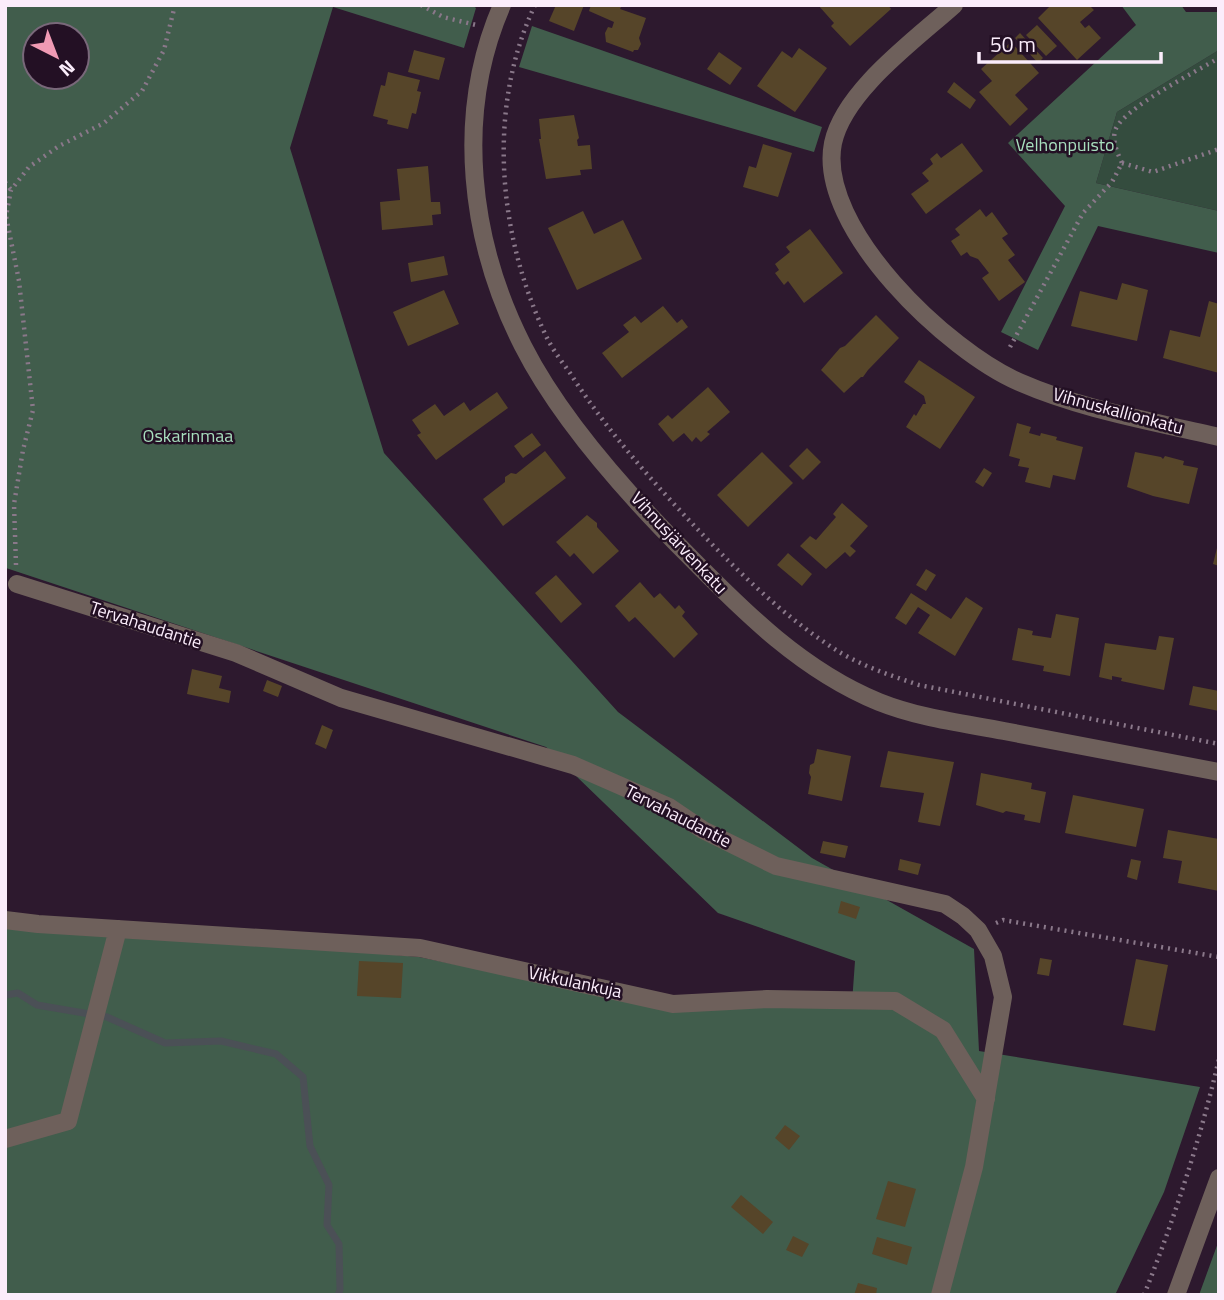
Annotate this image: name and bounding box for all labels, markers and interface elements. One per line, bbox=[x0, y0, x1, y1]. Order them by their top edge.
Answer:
north arrow bbox=[21, 21, 91, 91]
scale bar bbox=[979, 21, 1161, 65]
text: 50 m bbox=[990, 28, 1036, 60]
text: N bbox=[53, 54, 82, 84]
park label: Velhonpuisto bbox=[1015, 131, 1115, 158]
street label: Vihnuskallionkatu bbox=[1050, 380, 1186, 441]
park label: Oskarinmaa bbox=[143, 422, 233, 449]
street label: Vihnusjärvenkatu bbox=[625, 485, 734, 600]
street label: Tervahaudantie bbox=[87, 594, 206, 655]
street label: Tervahaudantie bbox=[620, 777, 736, 854]
street label: Vikkulankuja bbox=[526, 958, 624, 1005]

